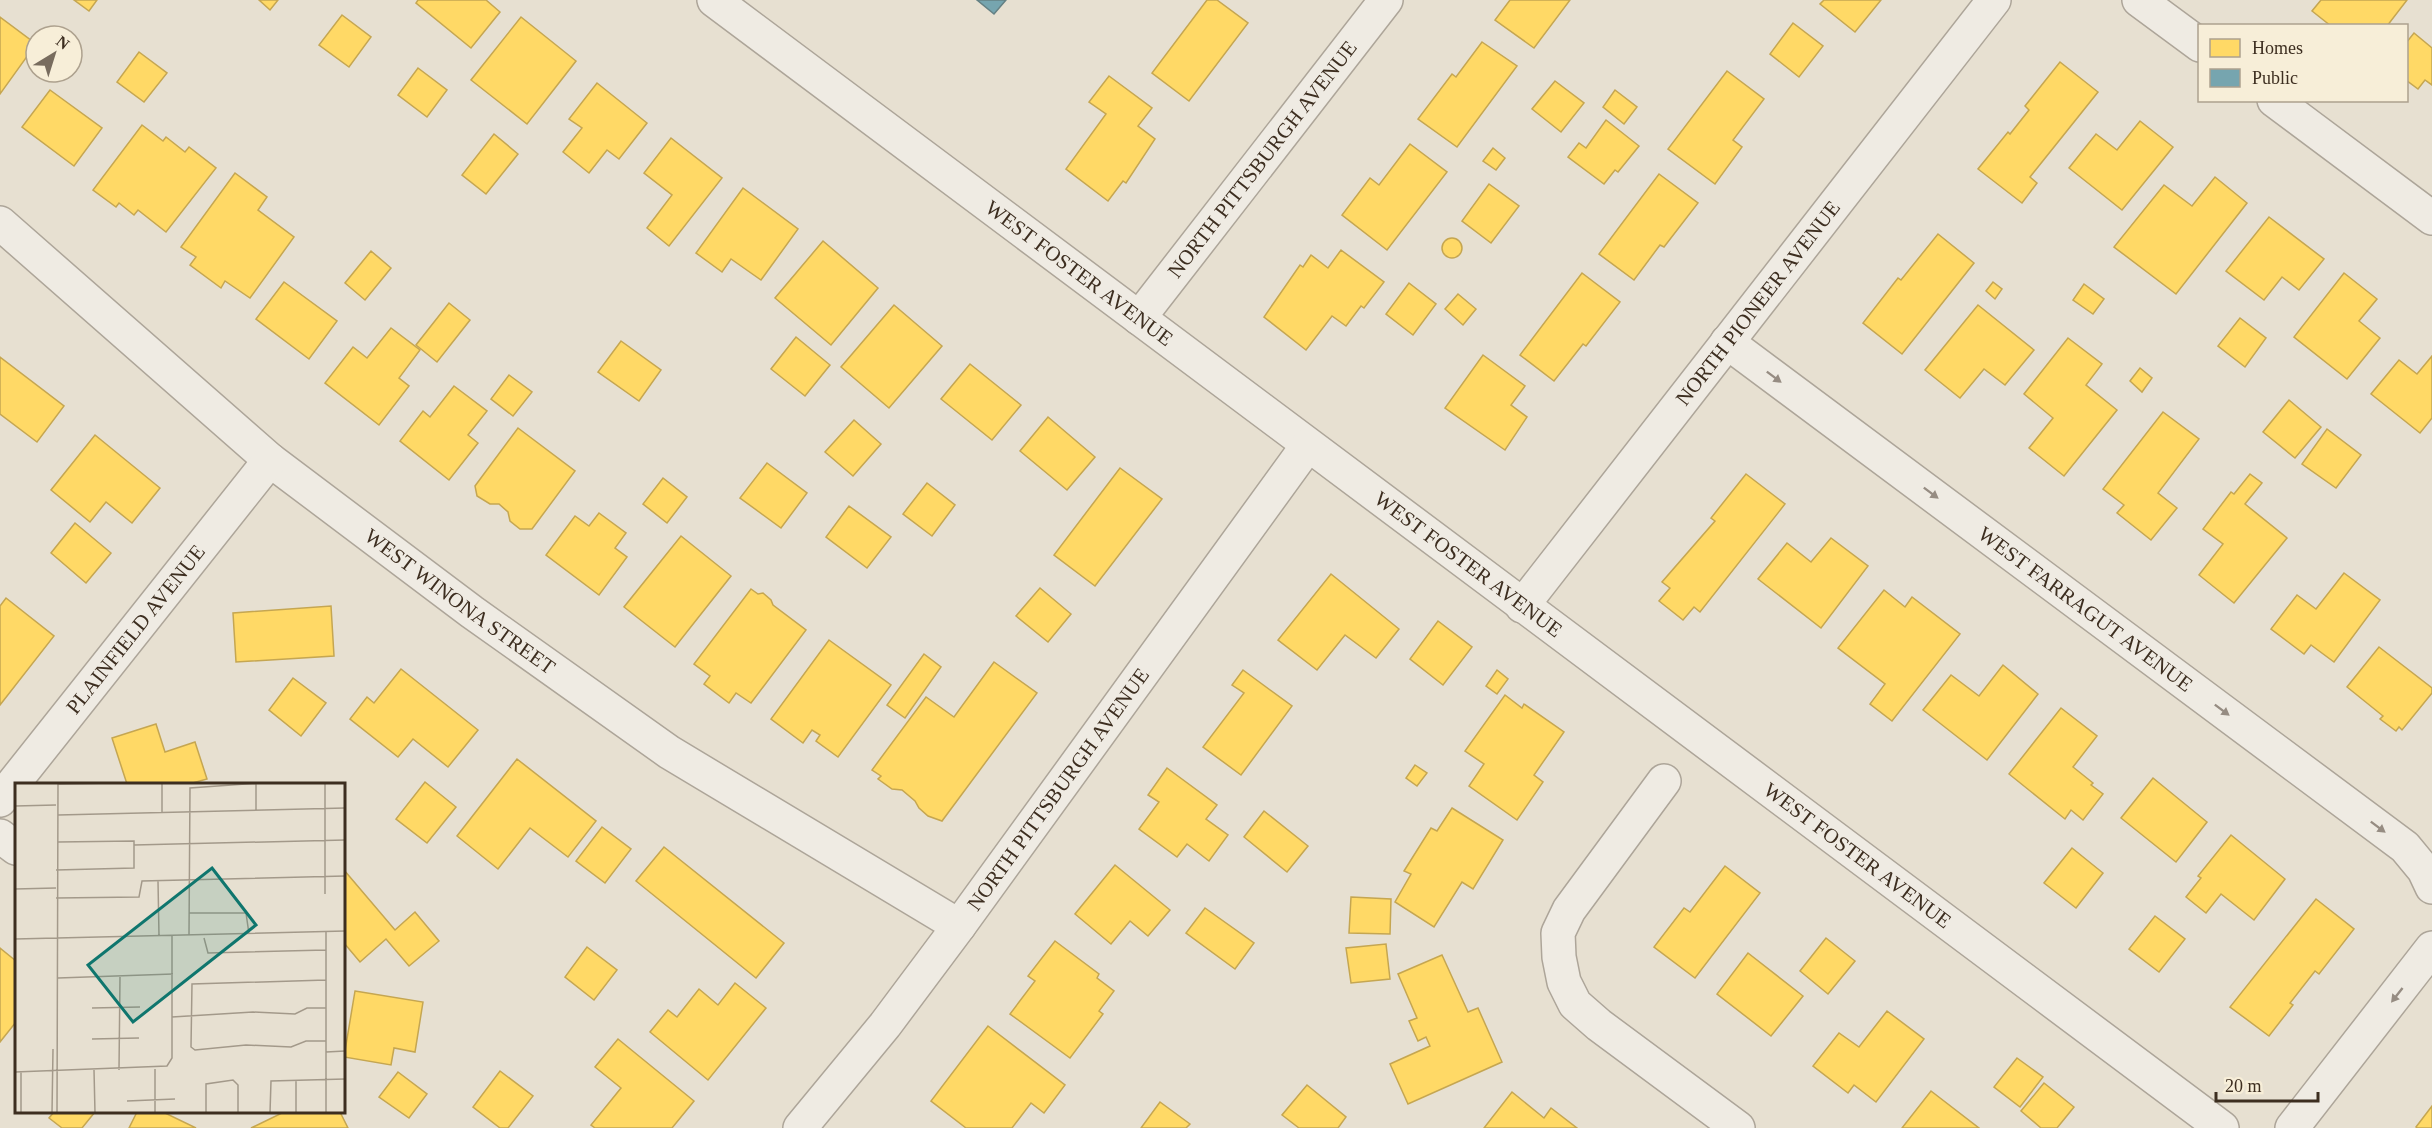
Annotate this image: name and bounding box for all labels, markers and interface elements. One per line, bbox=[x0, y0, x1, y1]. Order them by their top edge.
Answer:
north arrow bbox=[24, 24, 84, 84]
legend bbox=[2198, 24, 2408, 102]
text: N bbox=[53, 32, 73, 53]
street label: NORTH PITTSBURGH AVENUE bbox=[1163, 36, 1362, 283]
text: Homes bbox=[2252, 38, 2303, 58]
text: Public bbox=[2252, 68, 2298, 88]
street label: WEST FOSTER AVENUE bbox=[981, 195, 1178, 351]
street label: NORTH PIONEER AVENUE bbox=[1671, 196, 1845, 410]
one-way arrow bbox=[1767, 370, 1782, 382]
street label: WEST FOSTER AVENUE bbox=[1370, 486, 1567, 642]
one-way arrow bbox=[1923, 487, 1938, 499]
street label: WEST FARRAGUT AVENUE bbox=[1974, 521, 2197, 697]
street label: WEST WINONA STREET bbox=[360, 524, 560, 679]
street label: PLAINFIELD AVENUE bbox=[61, 540, 210, 719]
street label: NORTH PITTSBURGH AVENUE bbox=[962, 663, 1154, 915]
one-way arrow bbox=[2213, 704, 2229, 716]
street label: WEST FOSTER AVENUE bbox=[1759, 777, 1956, 933]
inset map bbox=[15, 783, 345, 1113]
one-way arrow bbox=[2370, 820, 2386, 833]
one-way arrow bbox=[2391, 987, 2403, 1002]
scale bar bbox=[2216, 1065, 2318, 1103]
text: 20 m bbox=[2225, 1076, 2262, 1096]

